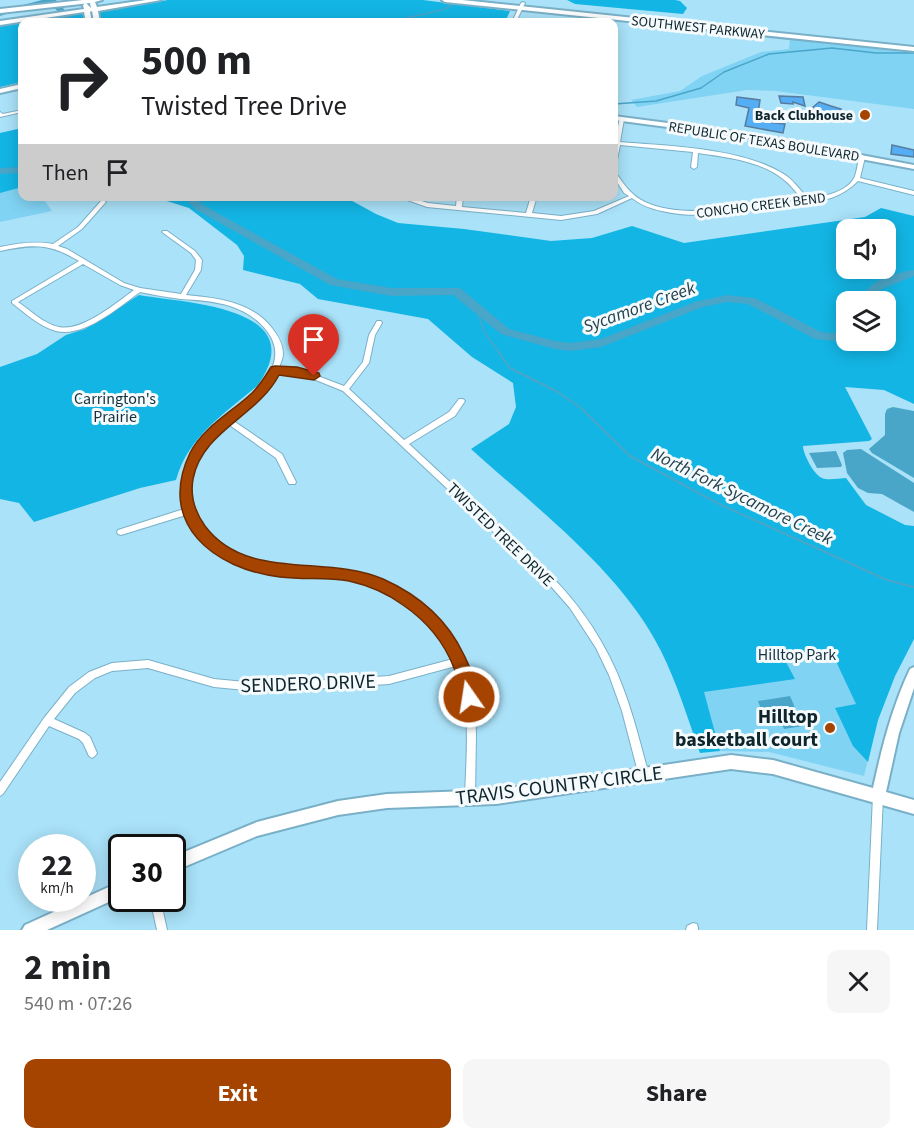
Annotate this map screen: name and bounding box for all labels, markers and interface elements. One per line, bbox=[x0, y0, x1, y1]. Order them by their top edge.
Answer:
street label: SOUTHWEST PARKWAY bbox=[630, 11, 766, 45]
text: 500 m bbox=[141, 31, 252, 91]
icon: right bbox=[42, 42, 120, 120]
text: Twisted Tree Drive bbox=[141, 87, 347, 126]
place label: Back Clubhouse bbox=[755, 106, 853, 126]
marker: Back Clubhouse bbox=[858, 108, 872, 122]
street label: REPUBLIC OF TEXAS BOULEVARD bbox=[667, 117, 861, 167]
icon: arrive bbox=[101, 156, 134, 189]
text: Then bbox=[42, 157, 89, 189]
street label: CONCHO CREEK BEND bbox=[695, 188, 827, 224]
map controls bbox=[836, 219, 896, 351]
button: sound bbox=[836, 219, 896, 279]
water label: Sycamore Creek bbox=[579, 275, 699, 339]
button: layers bbox=[836, 291, 896, 351]
pin bbox=[288, 314, 339, 376]
icon: arrive bbox=[297, 323, 330, 356]
park label: Carrington's Prairie bbox=[74, 388, 156, 428]
water label: North Fork Sycamore Creek bbox=[647, 442, 837, 552]
street label: TWISTED TREE DRIVE bbox=[442, 478, 559, 592]
park label: Hilltop Park bbox=[758, 644, 836, 666]
position arrow bbox=[437, 665, 501, 729]
street label: SENDERO DRIVE bbox=[240, 668, 376, 700]
place label: Hilltop basketball court bbox=[675, 703, 818, 754]
marker: Hilltop basketball court bbox=[823, 721, 837, 735]
street label: TRAVIS COUNTRY CIRCLE bbox=[454, 759, 664, 813]
speed limit sign: 30 bbox=[108, 834, 186, 912]
text: 22 bbox=[41, 844, 73, 887]
text: km/h bbox=[40, 878, 74, 899]
text: 2 min bbox=[24, 942, 112, 993]
button: close bbox=[827, 950, 890, 1013]
text: 540 m · 07:26 bbox=[24, 990, 132, 1018]
button: Exit bbox=[24, 1059, 451, 1128]
button: Share bbox=[463, 1059, 890, 1128]

